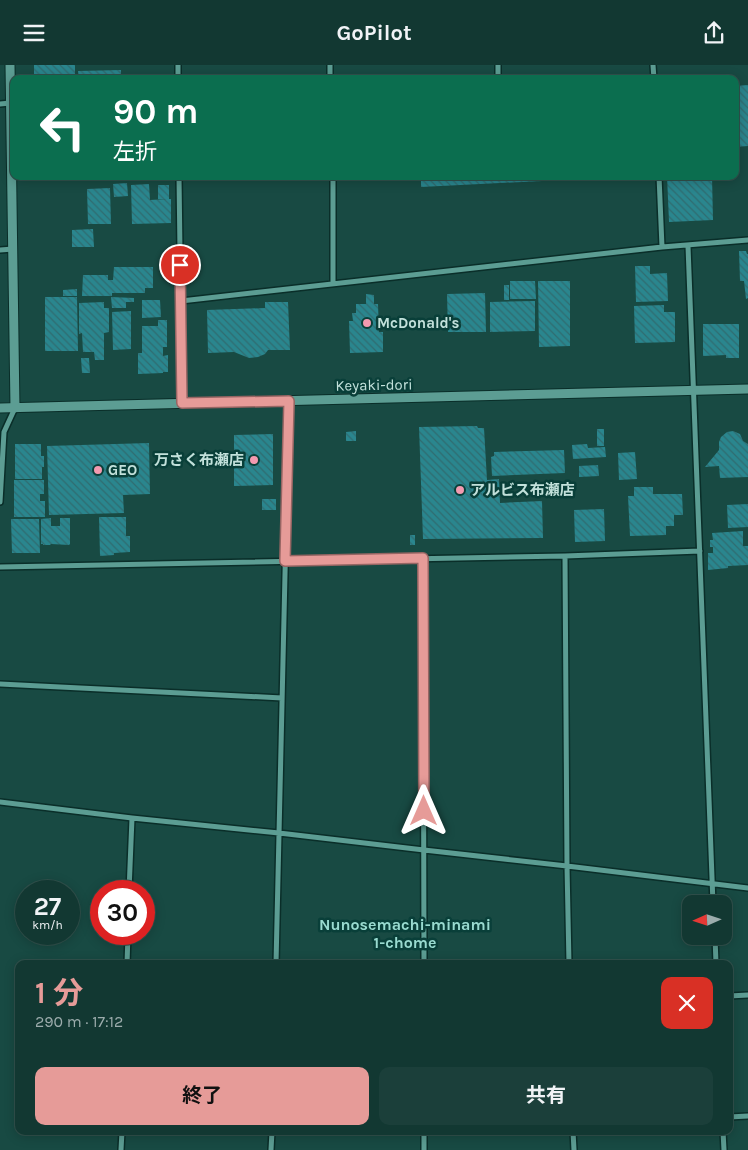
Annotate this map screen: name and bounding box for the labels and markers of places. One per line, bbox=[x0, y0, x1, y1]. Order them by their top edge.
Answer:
pin bbox=[159, 244, 201, 286]
place label: McDonald's bbox=[377, 314, 459, 332]
marker: McDonald's bbox=[361, 317, 373, 329]
place label: 万さく布瀬店 bbox=[154, 451, 244, 469]
marker: 万さく布瀬店 bbox=[248, 454, 260, 466]
place label: GEO bbox=[108, 461, 137, 479]
marker: GEO bbox=[92, 464, 104, 476]
place label: アルビス布瀬店 bbox=[470, 481, 575, 499]
marker: アルビス布瀬店 bbox=[454, 484, 466, 496]

